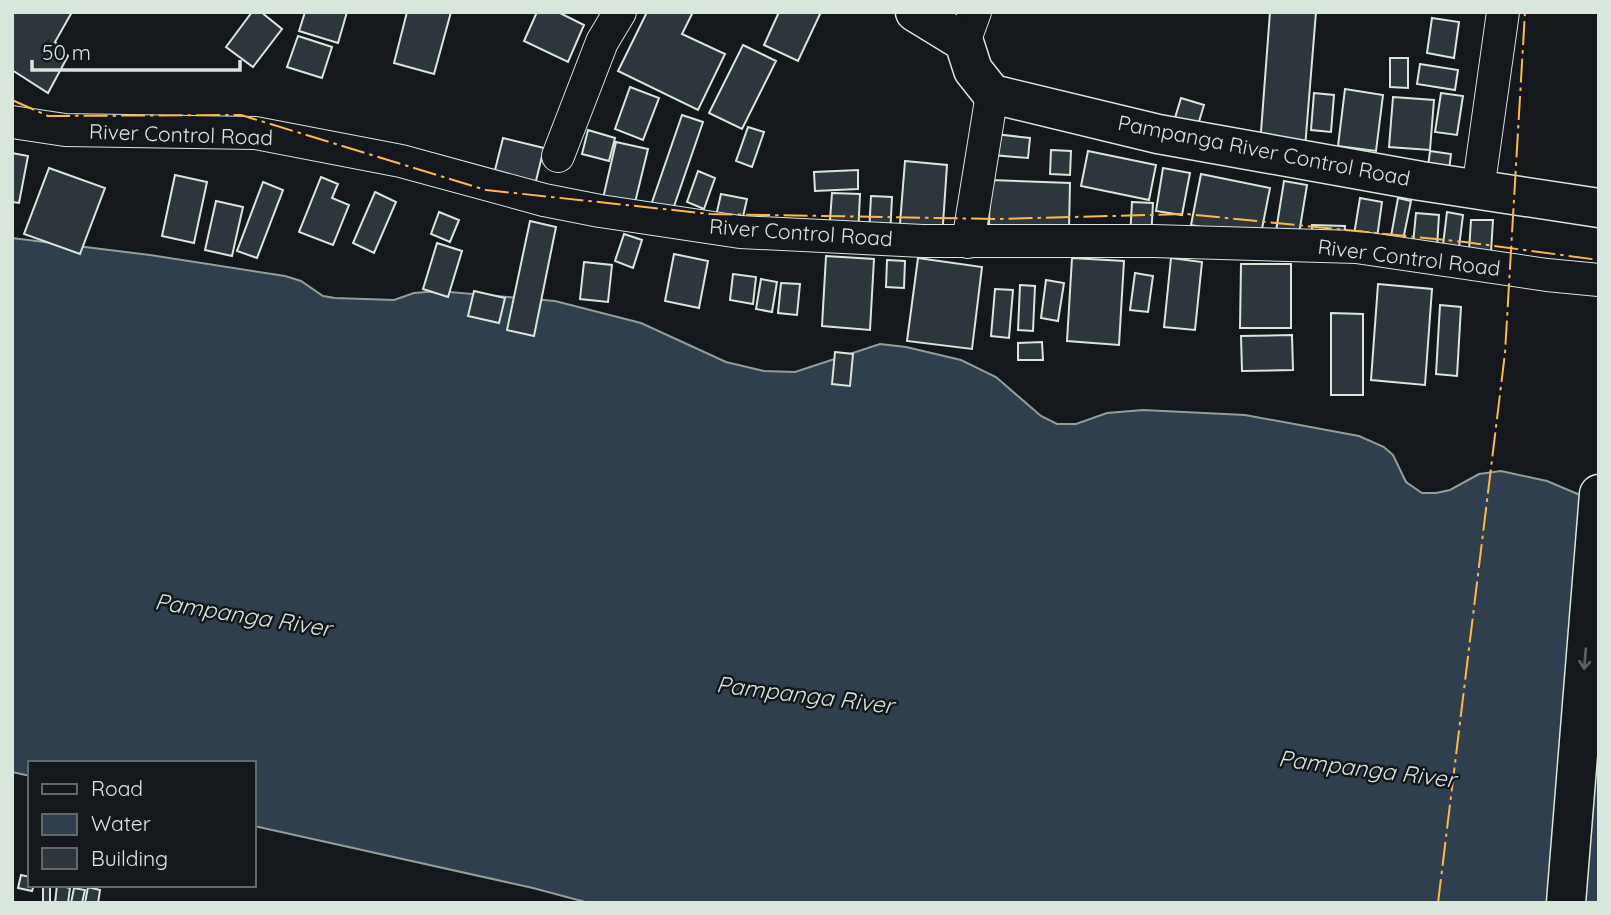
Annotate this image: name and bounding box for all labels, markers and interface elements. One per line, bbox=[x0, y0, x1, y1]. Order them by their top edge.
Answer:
scale bar bbox=[32, 28, 240, 72]
text: 50 m bbox=[42, 39, 91, 65]
street label: Pampanga River Control Road bbox=[1116, 109, 1413, 191]
street label: River Control Road bbox=[89, 118, 273, 150]
street label: River Control Road bbox=[708, 213, 894, 251]
street label: River Control Road bbox=[1316, 233, 1502, 281]
water label: Pampanga River bbox=[153, 586, 337, 643]
one-way arrow bbox=[1579, 648, 1592, 671]
water label: Pampanga River bbox=[715, 669, 898, 720]
water label: Pampanga River bbox=[1277, 743, 1460, 794]
legend bbox=[28, 761, 256, 887]
text: Road bbox=[91, 775, 143, 801]
text: Water bbox=[91, 810, 151, 836]
text: Building bbox=[91, 845, 168, 871]

